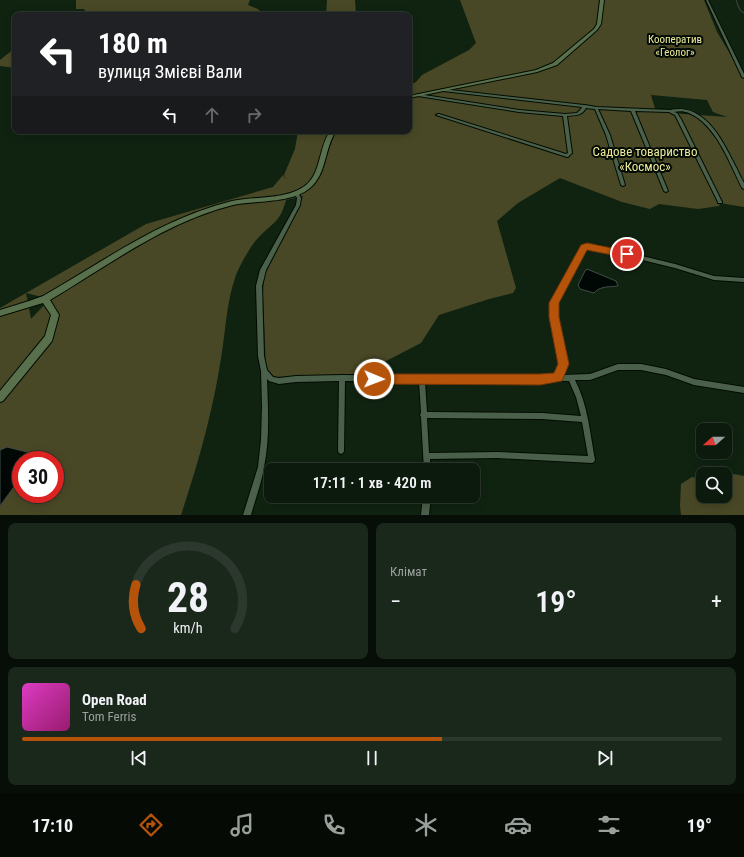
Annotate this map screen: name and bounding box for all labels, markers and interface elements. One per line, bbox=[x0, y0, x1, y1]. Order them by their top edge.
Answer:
text: 180 m bbox=[98, 27, 168, 60]
icon: left bbox=[32, 28, 84, 80]
park label: Кооператив «Геолог» bbox=[648, 33, 702, 59]
text: вулиця Змієві Вали bbox=[98, 61, 243, 82]
icon: left bbox=[159, 104, 181, 126]
icon: ahead bbox=[201, 104, 223, 126]
icon: right bbox=[243, 104, 265, 126]
park label: Садове товариство «Космос» bbox=[593, 144, 697, 174]
pin bbox=[610, 237, 644, 271]
icon: arrive bbox=[616, 243, 638, 265]
position arrow bbox=[353, 358, 395, 400]
north arrow bbox=[696, 423, 732, 459]
map controls bbox=[696, 423, 732, 503]
speed limit sign: 30 bbox=[12, 451, 64, 503]
button: search bbox=[696, 467, 732, 503]
text: 17:11 · 1 хв · 420 m bbox=[313, 474, 431, 492]
text: Клімат bbox=[390, 564, 427, 579]
text: 28 bbox=[167, 573, 209, 622]
text: 19° bbox=[535, 584, 577, 619]
text: − bbox=[390, 589, 401, 614]
text: + bbox=[711, 589, 722, 614]
text: km/h bbox=[173, 620, 203, 636]
text: Open Road bbox=[82, 691, 147, 709]
text: Tom Ferris bbox=[82, 709, 136, 724]
icon: previous bbox=[128, 747, 150, 769]
icon: pause bbox=[361, 747, 383, 769]
icon: next bbox=[594, 747, 616, 769]
icon: directions bbox=[137, 811, 165, 839]
icon: music bbox=[228, 811, 256, 839]
icon: phone bbox=[320, 811, 348, 839]
icon: climate bbox=[412, 811, 440, 839]
icon: car bbox=[504, 811, 532, 839]
icon: filters bbox=[595, 811, 623, 839]
text: 17:10 bbox=[32, 815, 73, 836]
text: 19° bbox=[687, 815, 712, 836]

